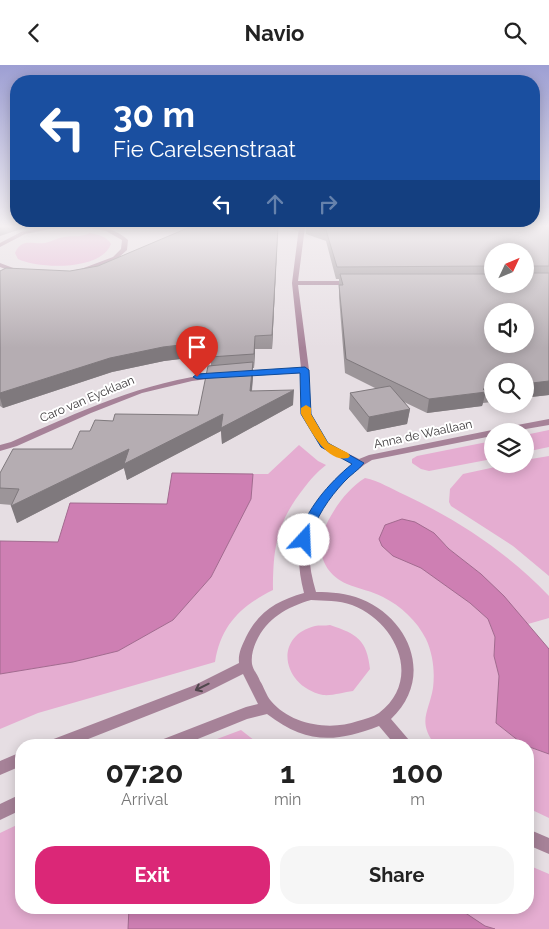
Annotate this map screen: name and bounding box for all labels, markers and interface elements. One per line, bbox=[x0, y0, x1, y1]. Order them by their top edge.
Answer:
icon: back bbox=[20, 19, 48, 47]
icon: search bbox=[501, 19, 529, 47]
text: Navio bbox=[245, 20, 304, 46]
text: 30 m bbox=[113, 94, 195, 135]
icon: left bbox=[30, 95, 95, 160]
text: Fie Carelsenstraat bbox=[113, 136, 296, 162]
icon: left bbox=[208, 190, 236, 218]
icon: ahead bbox=[261, 190, 289, 218]
icon: right bbox=[314, 190, 342, 218]
north arrow bbox=[484, 243, 534, 293]
map controls bbox=[484, 243, 534, 473]
button: sound bbox=[484, 303, 534, 353]
pin bbox=[176, 326, 218, 377]
icon: arrive bbox=[183, 333, 211, 361]
button: search bbox=[484, 363, 534, 413]
street label: Caro van Eycklaan bbox=[38, 373, 136, 425]
street label: Anna de Waallaan bbox=[372, 417, 474, 451]
button: layers bbox=[484, 423, 534, 473]
position arrow bbox=[277, 513, 329, 565]
one-way arrow bbox=[195, 683, 210, 693]
text: 07:20 bbox=[105, 755, 183, 790]
text: 1 bbox=[280, 755, 295, 790]
text: 100 bbox=[392, 755, 444, 790]
text: Arrival bbox=[121, 790, 168, 809]
text: min bbox=[274, 790, 301, 809]
text: m bbox=[410, 790, 425, 809]
button: Exit bbox=[35, 846, 270, 904]
button: Share bbox=[280, 846, 514, 904]

